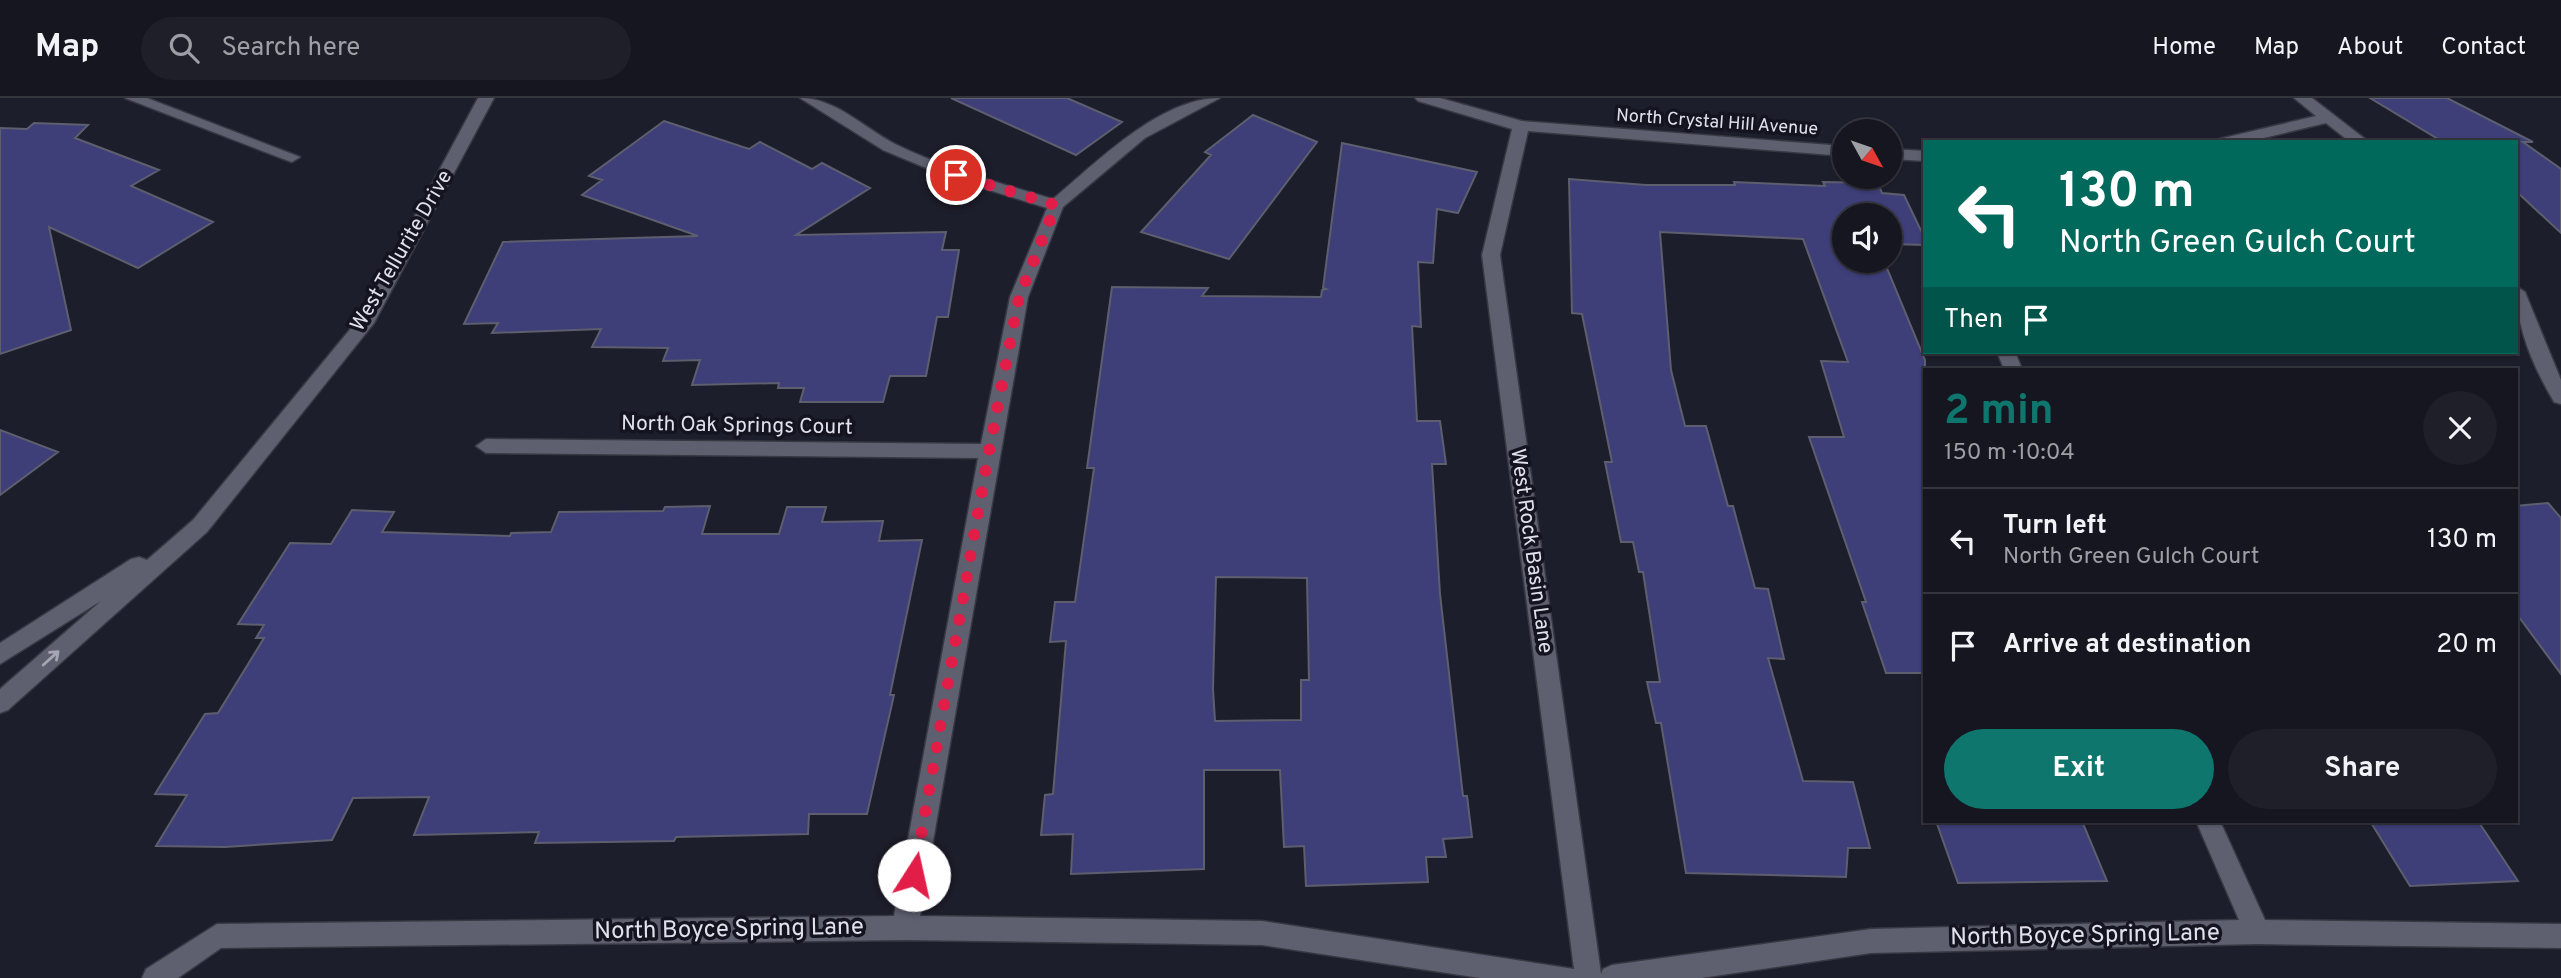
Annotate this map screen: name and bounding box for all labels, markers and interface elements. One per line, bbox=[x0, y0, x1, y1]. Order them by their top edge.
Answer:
search box bbox=[141, 17, 631, 80]
text: Map bbox=[35, 27, 99, 69]
icon: search bbox=[165, 29, 203, 67]
text: Search here bbox=[221, 32, 360, 65]
text: Home bbox=[2152, 33, 2216, 63]
text: Map bbox=[2254, 33, 2299, 63]
text: About bbox=[2337, 33, 2403, 63]
text: Contact bbox=[2441, 33, 2526, 63]
street label: North Crystal Hill Avenue bbox=[1615, 104, 1819, 142]
north arrow bbox=[1832, 119, 1902, 189]
map controls bbox=[1832, 119, 1902, 273]
pin bbox=[926, 145, 986, 205]
icon: arrive bbox=[937, 156, 975, 194]
text: 130 m bbox=[2059, 163, 2195, 225]
street label: West Tellurite Drive bbox=[345, 166, 459, 336]
icon: left bbox=[1944, 168, 2035, 259]
button: sound bbox=[1832, 203, 1902, 273]
text: North Green Gulch Court bbox=[2059, 224, 2416, 264]
icon: arrive bbox=[2017, 301, 2055, 339]
text: Then bbox=[1944, 304, 2003, 337]
text: 2 min bbox=[1944, 386, 2054, 439]
button: close bbox=[2423, 391, 2497, 465]
street label: North Oak Springs Court bbox=[621, 410, 853, 442]
text: 150 m · 10:04 bbox=[1944, 439, 2075, 468]
street label: West Rock Basin Lane bbox=[1503, 447, 1559, 655]
text: Turn left bbox=[2003, 510, 2107, 543]
icon: left bbox=[1944, 522, 1982, 560]
text: 130 m bbox=[2427, 524, 2497, 557]
text: North Green Gulch Court bbox=[2003, 543, 2259, 572]
icon: arrive bbox=[1944, 627, 1982, 665]
text: Arrive at destination bbox=[2003, 629, 2251, 662]
text: 20 m bbox=[2436, 629, 2497, 662]
one-way arrow bbox=[42, 650, 60, 666]
button: Exit bbox=[1944, 729, 2214, 809]
button: Share bbox=[2228, 729, 2497, 809]
position arrow bbox=[877, 838, 951, 912]
street label: North Boyce Spring Lane bbox=[594, 913, 864, 947]
street label: North Boyce Spring Lane bbox=[1950, 919, 2220, 953]

